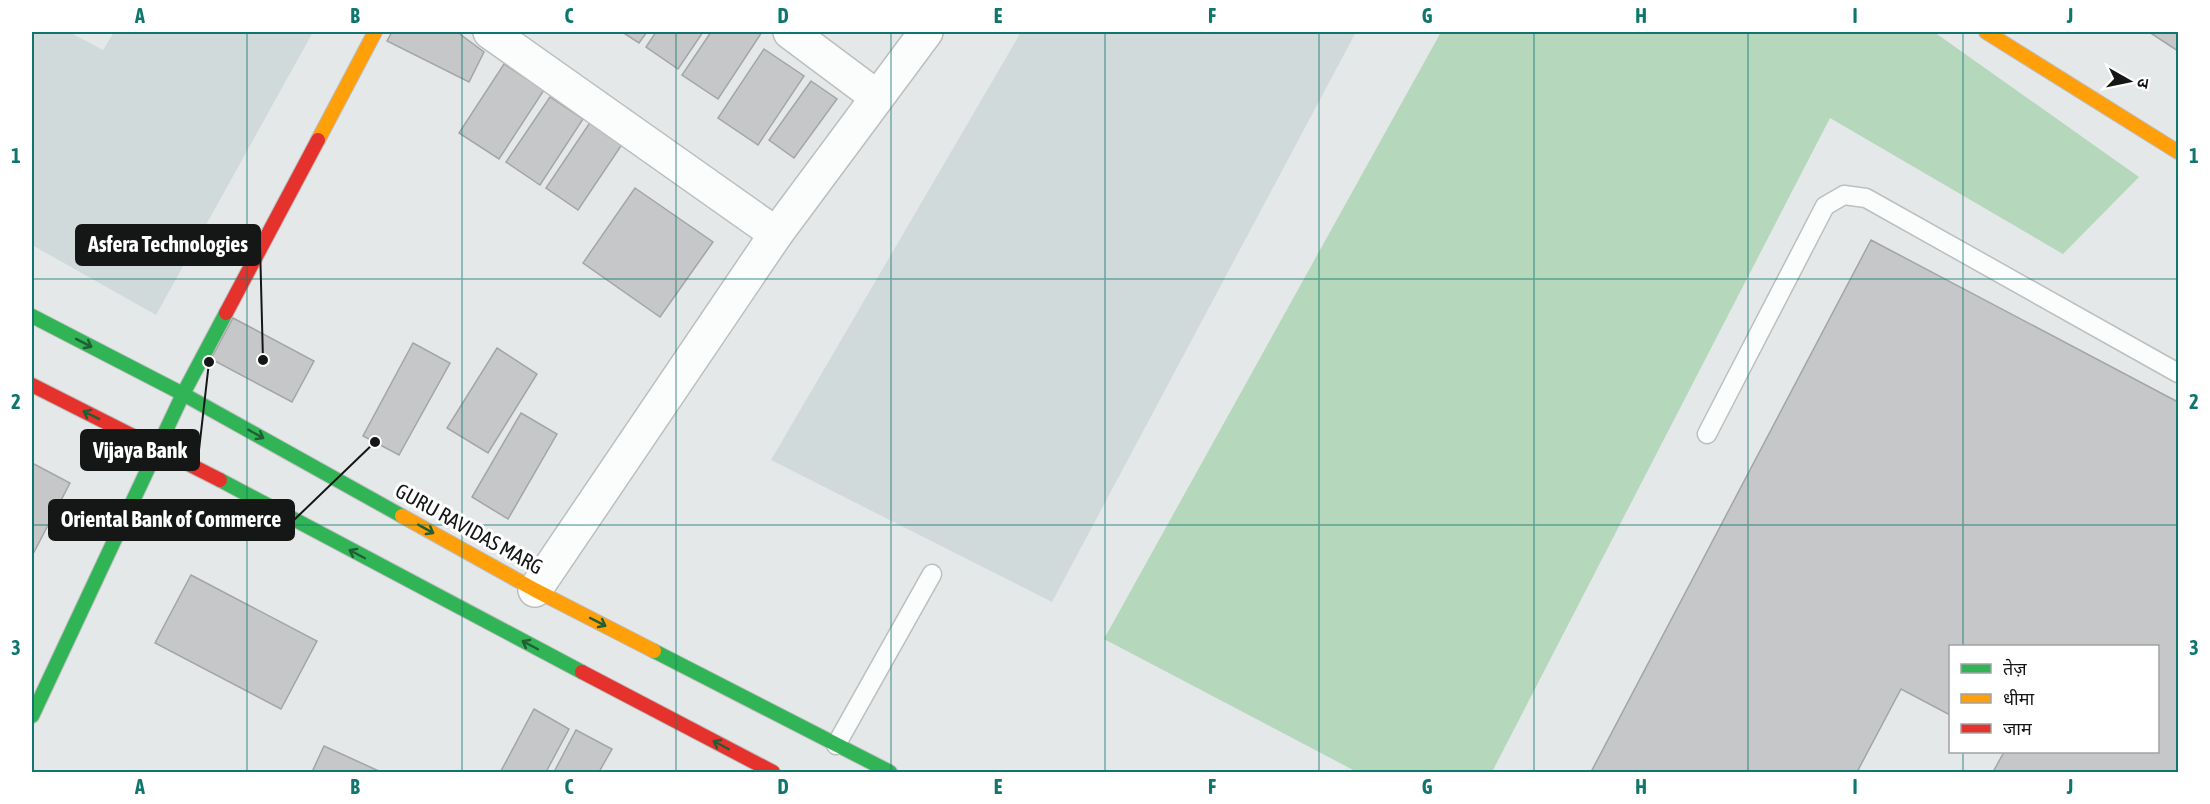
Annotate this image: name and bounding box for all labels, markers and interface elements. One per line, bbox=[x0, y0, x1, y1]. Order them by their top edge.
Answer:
text: A bbox=[134, 4, 145, 27]
text: B bbox=[350, 4, 360, 27]
text: C bbox=[565, 4, 574, 27]
text: D bbox=[777, 4, 789, 27]
text: E bbox=[994, 4, 1003, 27]
text: F bbox=[1208, 4, 1216, 27]
text: G bbox=[1422, 4, 1433, 27]
text: H bbox=[1635, 4, 1647, 27]
text: I bbox=[1852, 4, 1858, 27]
text: J bbox=[2066, 4, 2073, 27]
north arrow bbox=[2099, 51, 2159, 111]
text: उ bbox=[2134, 77, 2153, 90]
text: 1 bbox=[11, 144, 21, 167]
text: 1 bbox=[2189, 144, 2199, 167]
callout: Asfera Technologies bbox=[76, 225, 260, 265]
text: Asfera Technologies bbox=[87, 231, 248, 257]
one-way arrow bbox=[74, 338, 92, 349]
text: 2 bbox=[11, 390, 21, 413]
text: 2 bbox=[2189, 390, 2199, 413]
one-way arrow bbox=[83, 409, 101, 420]
one-way arrow bbox=[247, 428, 264, 440]
callout: Vijaya Bank bbox=[81, 430, 199, 470]
text: Vijaya Bank bbox=[92, 437, 187, 463]
street label: GURU RAVIDAS MARG bbox=[392, 478, 547, 579]
callout: Oriental Bank of Commerce bbox=[49, 500, 294, 540]
text: Oriental Bank of Commerce bbox=[61, 506, 281, 532]
one-way arrow bbox=[417, 523, 434, 535]
one-way arrow bbox=[349, 548, 367, 559]
one-way arrow bbox=[588, 617, 606, 628]
text: 3 bbox=[11, 636, 21, 659]
text: 3 bbox=[2189, 636, 2199, 659]
one-way arrow bbox=[521, 639, 539, 650]
legend bbox=[1949, 645, 2159, 753]
text: तेज़ bbox=[2003, 658, 2027, 679]
text: धीमा bbox=[2003, 688, 2034, 709]
text: जाम bbox=[2003, 718, 2033, 739]
one-way arrow bbox=[713, 739, 730, 751]
text: A bbox=[134, 775, 145, 798]
text: B bbox=[350, 775, 360, 798]
text: C bbox=[565, 775, 574, 798]
text: D bbox=[777, 775, 789, 798]
text: E bbox=[994, 775, 1003, 798]
text: F bbox=[1208, 775, 1216, 798]
text: G bbox=[1422, 775, 1433, 798]
text: H bbox=[1635, 775, 1647, 798]
text: I bbox=[1852, 775, 1858, 798]
text: J bbox=[2066, 775, 2073, 798]

